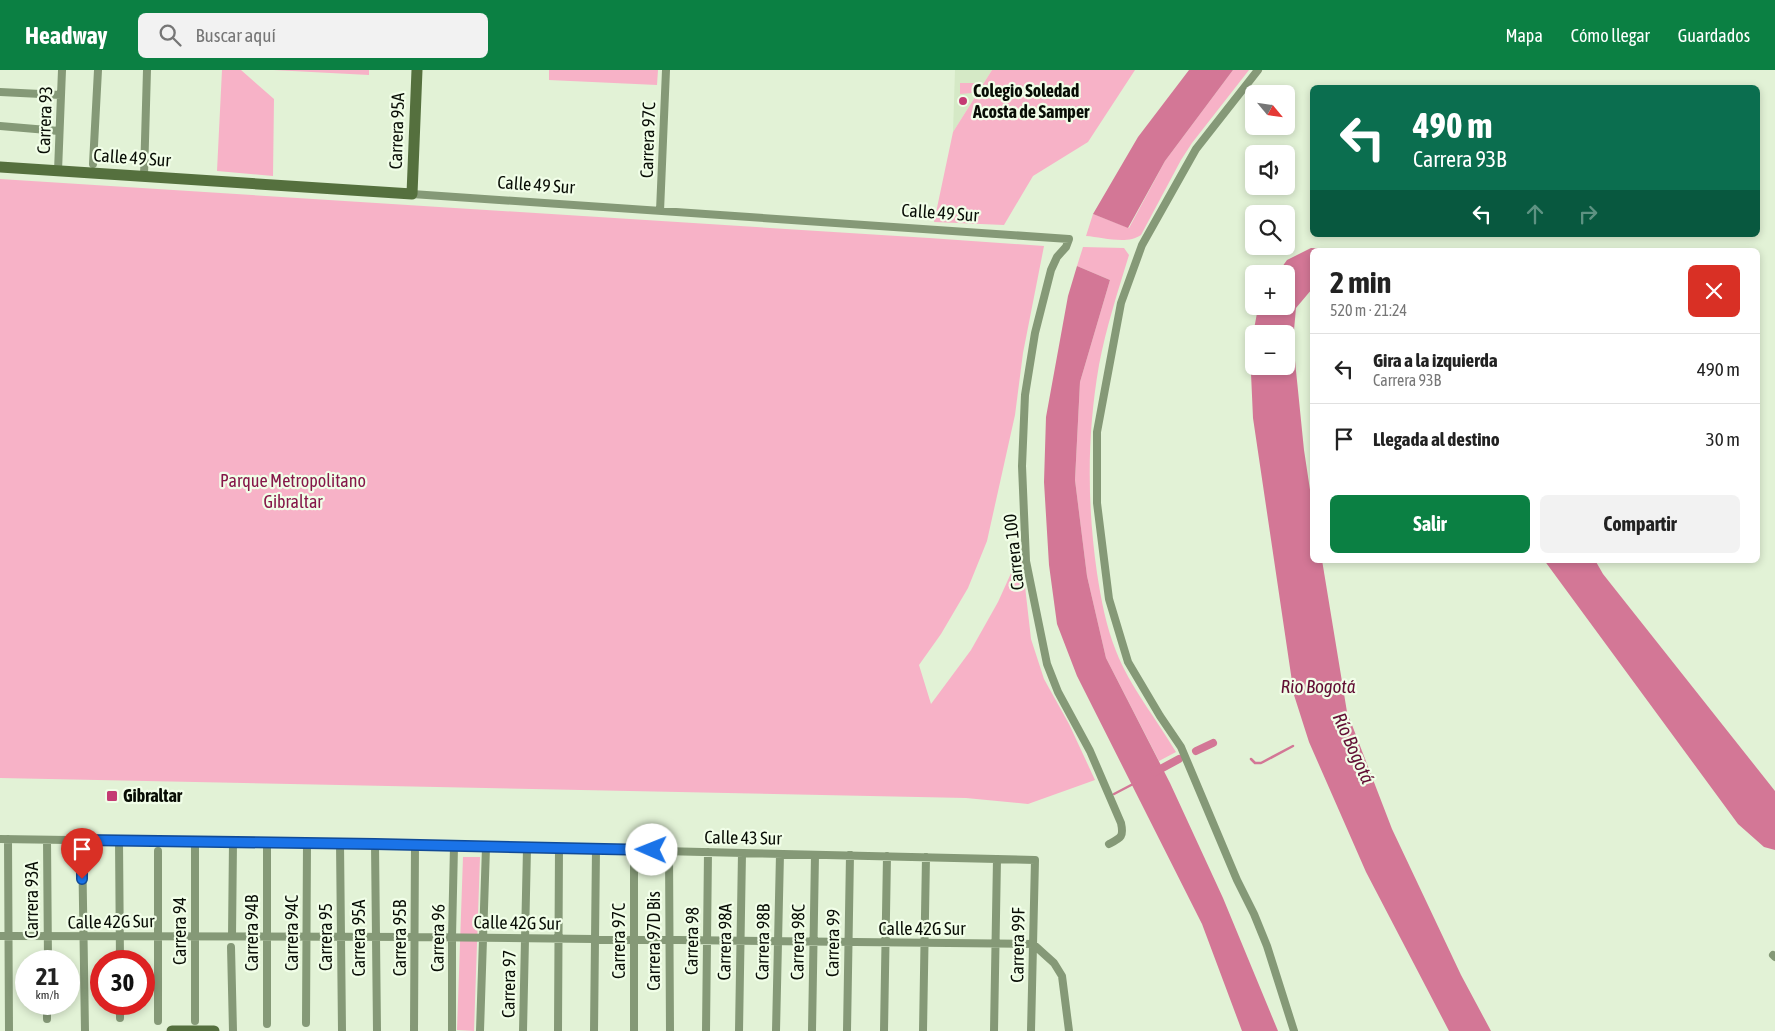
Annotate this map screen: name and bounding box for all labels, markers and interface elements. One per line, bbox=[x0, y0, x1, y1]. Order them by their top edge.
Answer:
search box bbox=[138, 13, 488, 58]
icon: search bbox=[156, 21, 184, 49]
text: Headway bbox=[25, 22, 108, 49]
text: Buscar aquí bbox=[196, 24, 276, 46]
text: Mapa bbox=[1505, 25, 1543, 46]
text: Cómo llegar bbox=[1571, 25, 1650, 46]
text: Guardados bbox=[1678, 25, 1750, 46]
place label: Colegio Soledad Acosta de Samper bbox=[972, 80, 1090, 122]
north arrow bbox=[1245, 85, 1295, 135]
map controls bbox=[1245, 85, 1295, 375]
street label: Carrera 93 bbox=[33, 86, 56, 154]
street label: Carrera 95A bbox=[385, 92, 408, 170]
marker: Colegio Soledad Acosta de Samper bbox=[957, 95, 969, 107]
street label: Carrera 97C bbox=[636, 102, 659, 178]
icon: left bbox=[1330, 105, 1395, 170]
text: 490 m bbox=[1413, 105, 1492, 145]
street label: Calle 49 Sur bbox=[93, 144, 172, 171]
button: sound bbox=[1245, 145, 1295, 195]
text: Carrera 93B bbox=[1413, 146, 1507, 172]
street label: Calle 49 Sur bbox=[497, 171, 576, 198]
street label: Calle 49 Sur bbox=[901, 199, 980, 226]
icon: left bbox=[1468, 200, 1496, 228]
icon: ahead bbox=[1521, 200, 1549, 228]
icon: right bbox=[1574, 200, 1602, 228]
button: search bbox=[1245, 205, 1295, 255]
button: + bbox=[1245, 265, 1295, 315]
text: 2 min bbox=[1330, 265, 1391, 299]
button: close bbox=[1688, 265, 1740, 317]
text: 520 m · 21:24 bbox=[1330, 301, 1407, 319]
button: − bbox=[1245, 325, 1295, 375]
text: Gira a la izquierda bbox=[1373, 349, 1498, 371]
icon: left bbox=[1330, 355, 1358, 383]
text: 490 m bbox=[1697, 358, 1740, 380]
text: Carrera 93B bbox=[1373, 371, 1441, 389]
icon: arrive bbox=[1330, 425, 1358, 453]
text: Llegada al destino bbox=[1373, 428, 1500, 450]
text: 30 m bbox=[1706, 428, 1740, 450]
park label: Parque Metropolitano Gibraltar bbox=[220, 470, 366, 512]
button: Salir bbox=[1330, 495, 1530, 553]
button: Compartir bbox=[1540, 495, 1740, 553]
street label: Carrera 100 bbox=[999, 513, 1028, 591]
water label: Rio Bogotá bbox=[1281, 675, 1356, 697]
water label: Río Bogotá bbox=[1329, 709, 1379, 787]
place label: Gibraltar bbox=[123, 785, 183, 806]
marker: Gibraltar bbox=[105, 789, 119, 803]
position arrow bbox=[625, 823, 677, 875]
street label: Calle 43 Sur bbox=[704, 826, 783, 849]
pin bbox=[61, 828, 103, 879]
icon: arrive bbox=[68, 835, 96, 863]
street label: Carrera 93A bbox=[21, 861, 42, 938]
street label: Carrera 97D Bis bbox=[643, 891, 664, 991]
street label: Carrera 94B bbox=[241, 894, 262, 971]
street label: Carrera 94C bbox=[281, 895, 302, 971]
street label: Carrera 94 bbox=[169, 897, 190, 965]
street label: Carrera 95A bbox=[348, 899, 369, 976]
street label: Carrera 95B bbox=[389, 899, 410, 976]
street label: Carrera 95 bbox=[315, 903, 336, 971]
street label: Carrera 97C bbox=[608, 903, 629, 979]
street label: Carrera 98A bbox=[713, 903, 736, 981]
street label: Carrera 98B bbox=[751, 903, 774, 980]
street label: Carrera 96 bbox=[426, 904, 449, 972]
street label: Carrera 98C bbox=[786, 904, 809, 980]
street label: Carrera 99F bbox=[1006, 906, 1029, 983]
street label: Carrera 98 bbox=[680, 907, 703, 975]
street label: Carrera 99 bbox=[821, 909, 844, 977]
street label: Calle 42G Sur bbox=[67, 910, 155, 933]
street label: Calle 42G Sur bbox=[473, 911, 561, 934]
street label: Calle 42G Sur bbox=[879, 918, 966, 939]
speed limit sign: 30 bbox=[90, 950, 155, 1015]
street label: Carrera 97 bbox=[497, 950, 520, 1018]
text: 21 bbox=[36, 962, 59, 990]
text: km/h bbox=[36, 988, 59, 1002]

